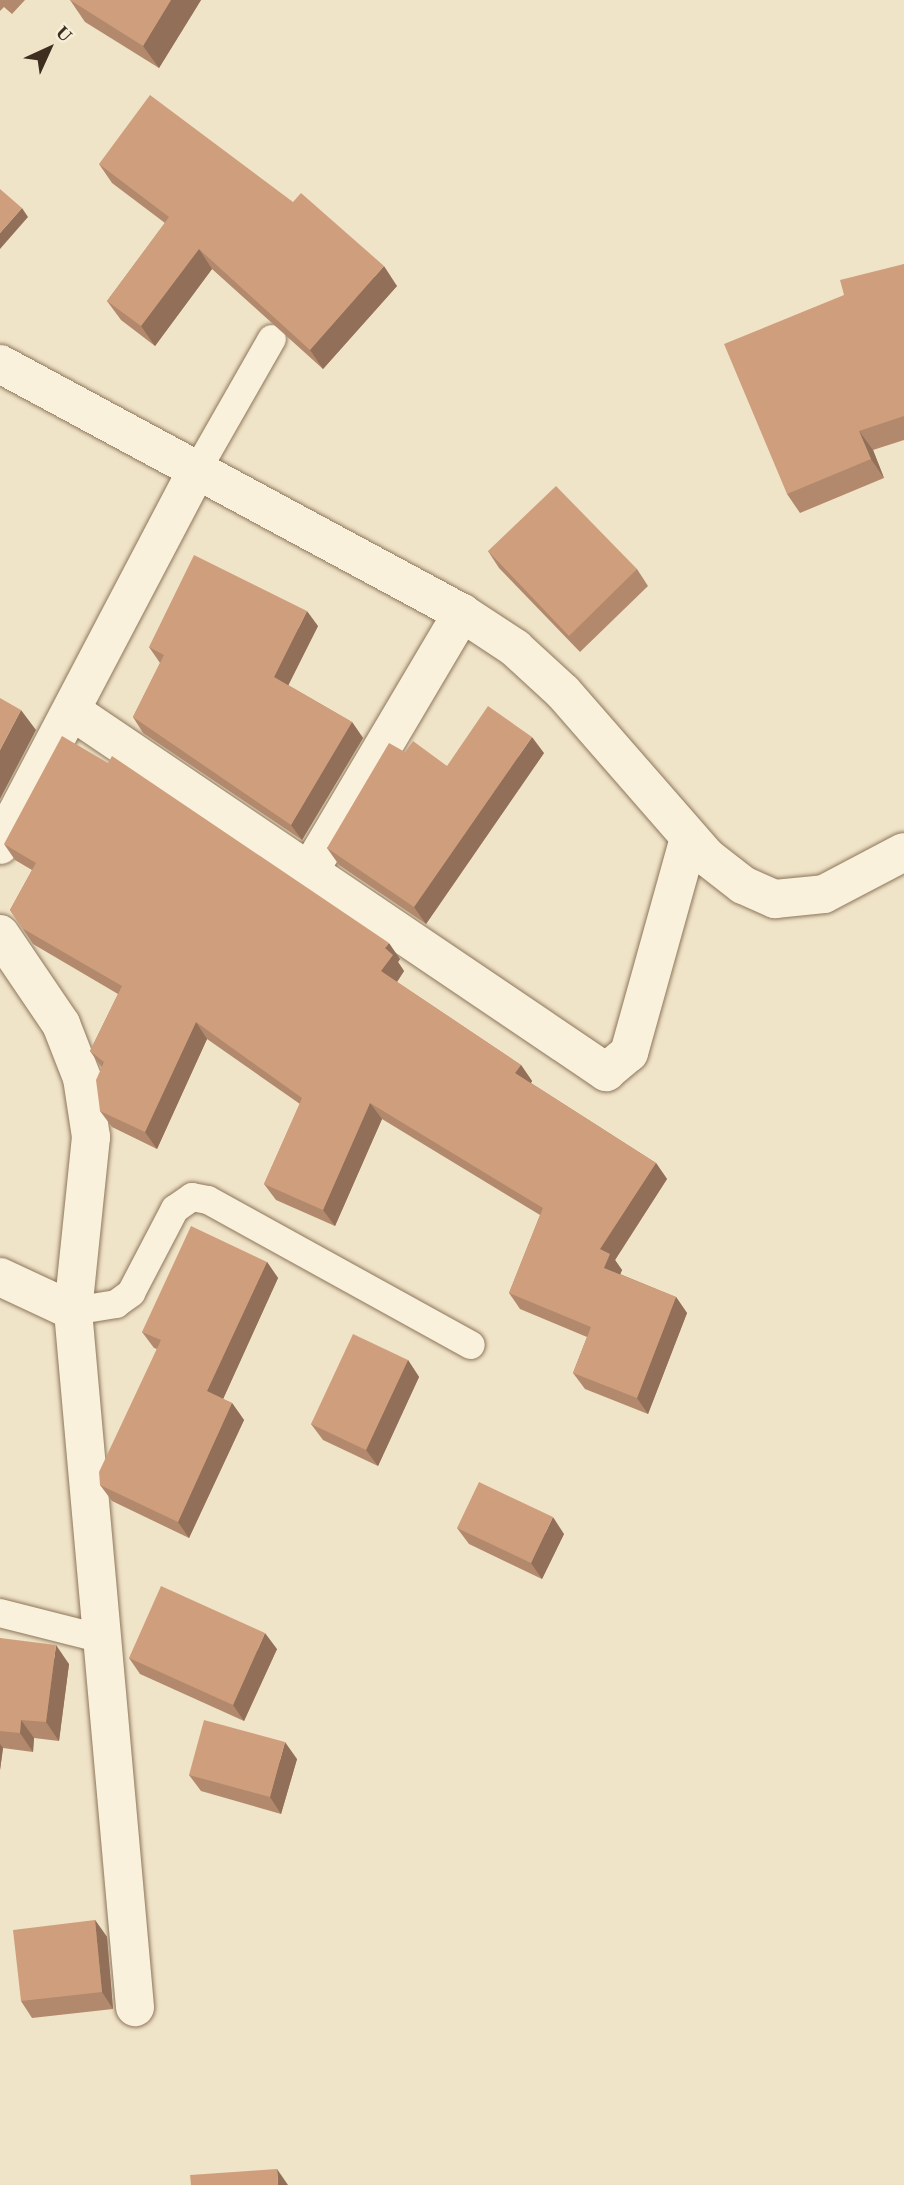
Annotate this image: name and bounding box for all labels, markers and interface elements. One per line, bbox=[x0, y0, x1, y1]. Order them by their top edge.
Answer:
north arrow bbox=[14, 14, 84, 84]
text: U bbox=[52, 22, 76, 46]

